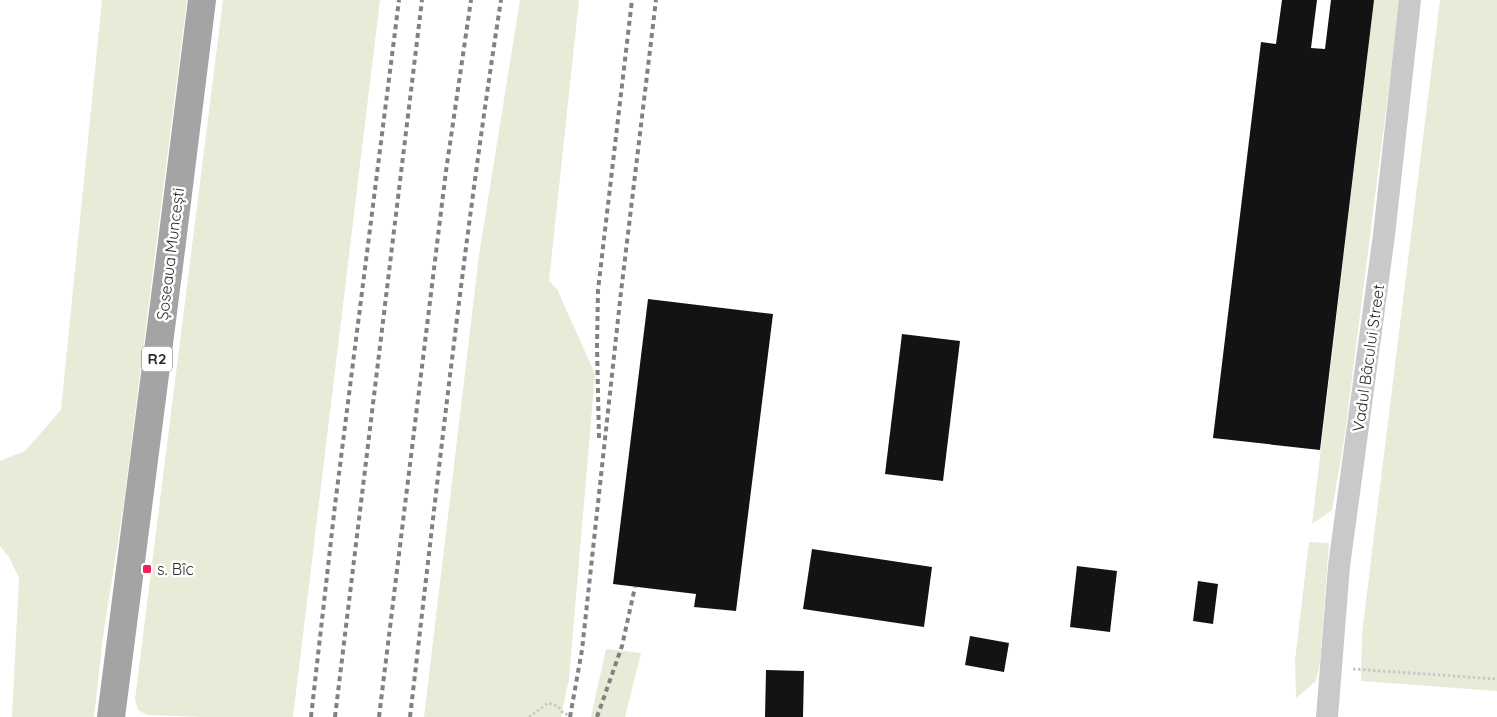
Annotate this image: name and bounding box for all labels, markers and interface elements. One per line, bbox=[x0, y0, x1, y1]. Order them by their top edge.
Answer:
street label: Șoseaua Muncești bbox=[152, 187, 188, 321]
street label: Vadul Bâcului Street bbox=[1348, 283, 1388, 433]
road number: R2 bbox=[142, 346, 172, 372]
place label: s. Bîc bbox=[157, 559, 194, 579]
marker: s. Bîc bbox=[141, 563, 153, 575]

